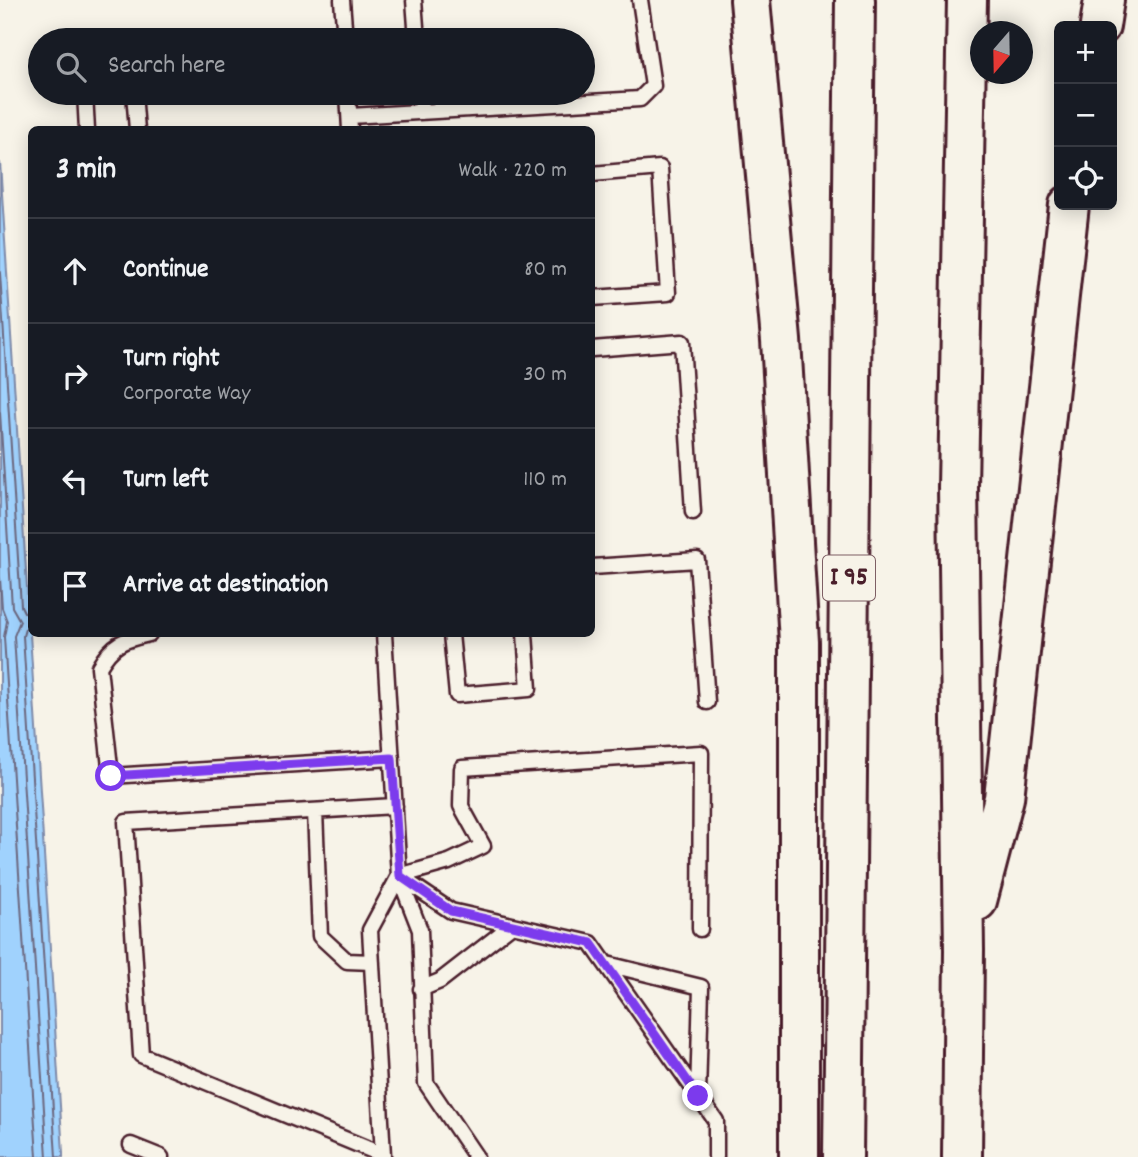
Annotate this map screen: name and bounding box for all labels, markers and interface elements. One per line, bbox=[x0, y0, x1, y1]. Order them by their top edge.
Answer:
north arrow bbox=[970, 21, 1033, 84]
map controls bbox=[1054, 21, 1117, 210]
button: + bbox=[1054, 21, 1117, 84]
search box bbox=[28, 28, 595, 105]
icon: search bbox=[52, 48, 90, 86]
text: Search here bbox=[108, 48, 226, 85]
button: − bbox=[1054, 84, 1117, 147]
button: locate bbox=[1054, 147, 1117, 210]
text: 3 min bbox=[56, 150, 116, 193]
text: Walk · 220 m bbox=[459, 155, 567, 188]
icon: ahead bbox=[56, 252, 94, 290]
text: Continue bbox=[123, 252, 208, 289]
text: 80 m bbox=[524, 254, 567, 287]
text: Turn right bbox=[123, 341, 220, 378]
icon: right bbox=[56, 357, 94, 395]
text: 30 m bbox=[523, 359, 567, 392]
text: Corporate Way bbox=[123, 378, 250, 411]
icon: left bbox=[56, 462, 94, 500]
text: Turn left bbox=[123, 462, 209, 499]
text: 110 m bbox=[523, 464, 567, 497]
road number: I 95 bbox=[823, 556, 875, 600]
icon: arrive bbox=[56, 567, 94, 605]
text: Arrive at destination bbox=[123, 567, 328, 604]
route start bbox=[95, 760, 126, 791]
route end bbox=[682, 1080, 713, 1111]

